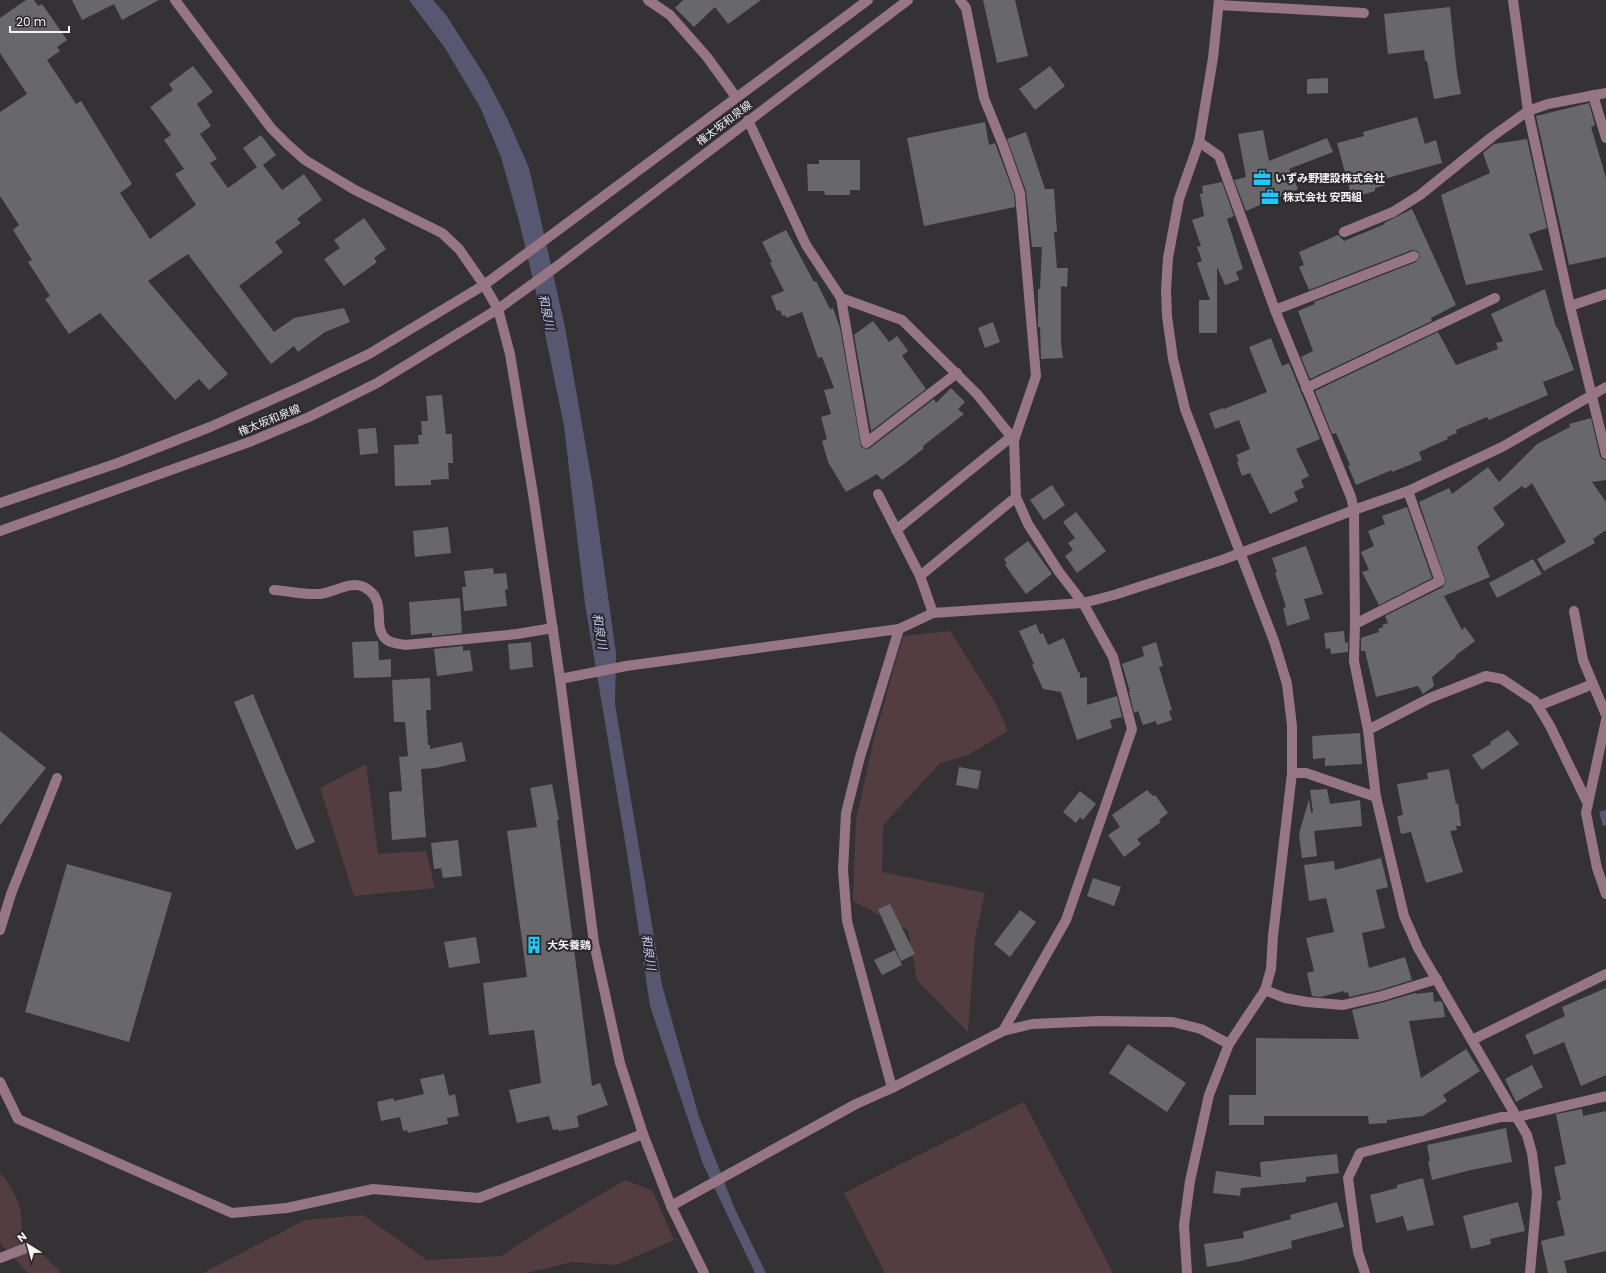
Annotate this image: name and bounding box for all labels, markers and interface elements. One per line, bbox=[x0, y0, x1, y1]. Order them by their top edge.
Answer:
scale bar bbox=[10, 8, 69, 34]
text: 20 m bbox=[16, 13, 46, 30]
street label: 権太坂和泉線 bbox=[693, 97, 755, 149]
office icon: いずみ野建設株式会社 bbox=[1252, 168, 1272, 188]
place label: いずみ野建設株式会社 bbox=[1275, 170, 1385, 186]
office icon: 株式会社 安西組 bbox=[1260, 187, 1280, 207]
place label: 株式会社 安西組 bbox=[1283, 189, 1362, 205]
water label: 和泉川 bbox=[535, 293, 559, 333]
street label: 権太坂和泉線 bbox=[235, 400, 303, 440]
water label: 和泉川 bbox=[589, 612, 612, 652]
water label: 和泉川 bbox=[638, 933, 661, 973]
building icon: 大矢養鶏 bbox=[524, 935, 544, 955]
place label: 大矢養鶏 bbox=[547, 937, 591, 953]
north arrow bbox=[8, 1225, 48, 1265]
text: N bbox=[14, 1228, 30, 1246]

